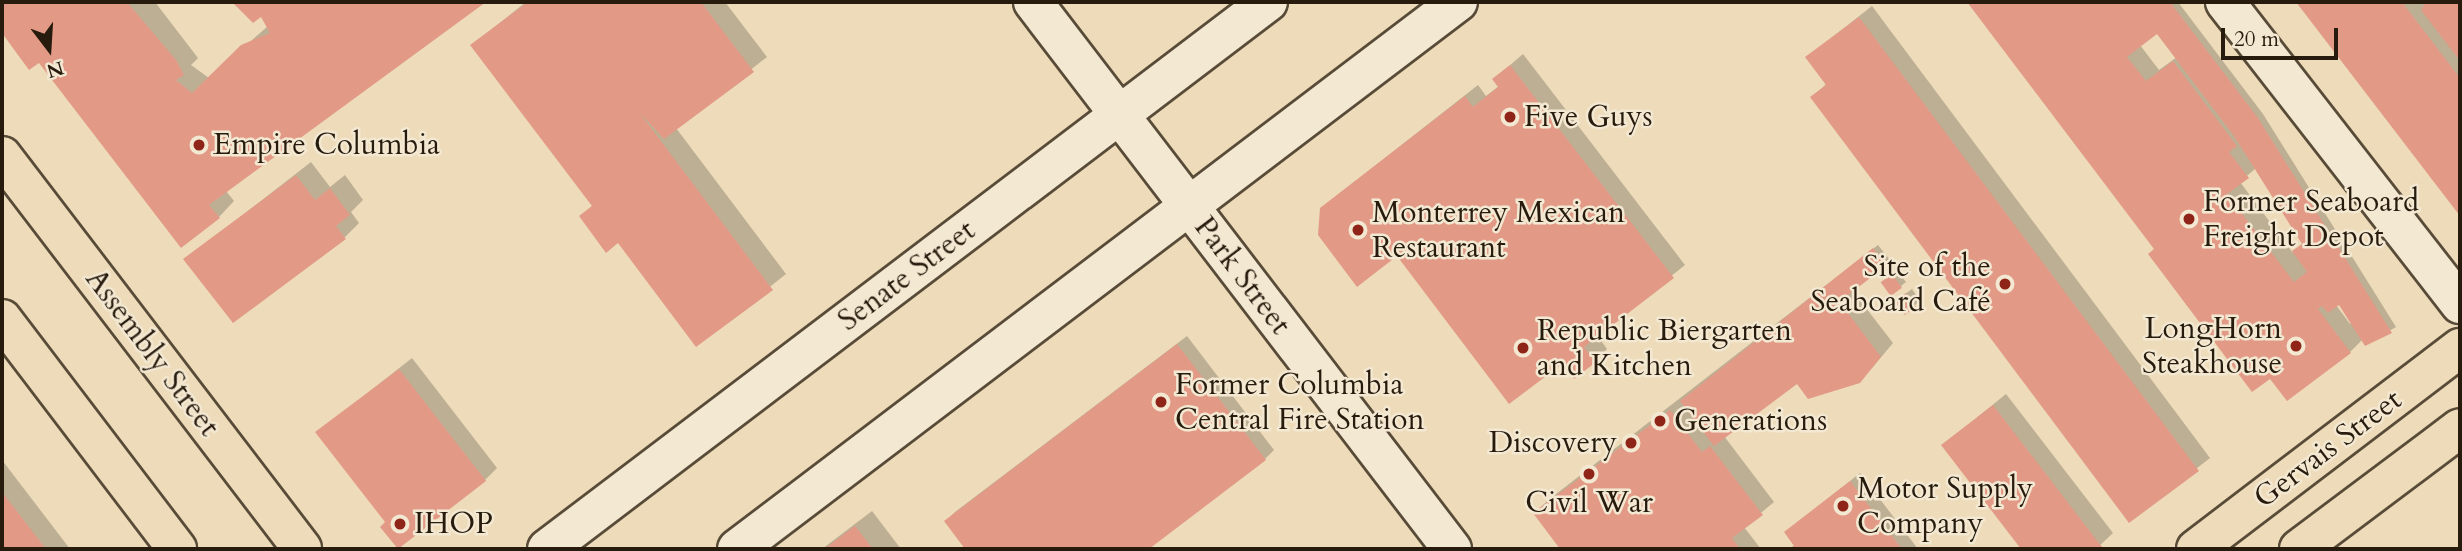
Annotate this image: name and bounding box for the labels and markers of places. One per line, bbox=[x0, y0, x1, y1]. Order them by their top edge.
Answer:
place label: Five Guys bbox=[1524, 99, 1652, 135]
marker: Five Guys bbox=[1502, 109, 1518, 125]
place label: Empire Columbia bbox=[213, 127, 440, 163]
marker: Empire Columbia bbox=[191, 137, 207, 153]
place label: Former Seaboard Freight Depot bbox=[2203, 184, 2419, 254]
place label: Monterrey Mexican Restaurant bbox=[1372, 195, 1625, 265]
marker: Former Seaboard Freight Depot bbox=[2181, 211, 2197, 227]
marker: Monterrey Mexican Restaurant bbox=[1350, 222, 1366, 238]
place label: Site of the Seaboard Café bbox=[1810, 249, 1991, 320]
marker: Site of the Seaboard Café bbox=[1997, 276, 2013, 292]
place label: LongHorn Steakhouse bbox=[2142, 311, 2282, 382]
place label: Republic Biergarten and Kitchen bbox=[1537, 313, 1792, 384]
marker: LongHorn Steakhouse bbox=[2288, 338, 2304, 354]
marker: Republic Biergarten and Kitchen bbox=[1515, 340, 1531, 356]
place label: Former Columbia Central Fire Station bbox=[1175, 367, 1424, 438]
marker: Former Columbia Central Fire Station bbox=[1153, 394, 1169, 410]
place label: Generations bbox=[1674, 403, 1827, 439]
marker: Generations bbox=[1652, 413, 1668, 429]
place label: Discovery bbox=[1489, 425, 1617, 461]
marker: Discovery bbox=[1623, 435, 1639, 451]
marker: Civil War bbox=[1581, 466, 1597, 482]
place label: Motor Supply Company bbox=[1857, 471, 2033, 542]
place label: Civil War bbox=[1525, 485, 1653, 521]
marker: Motor Supply Company bbox=[1835, 498, 1851, 514]
place label: IHOP bbox=[414, 506, 493, 542]
marker: IHOP bbox=[392, 516, 408, 532]

